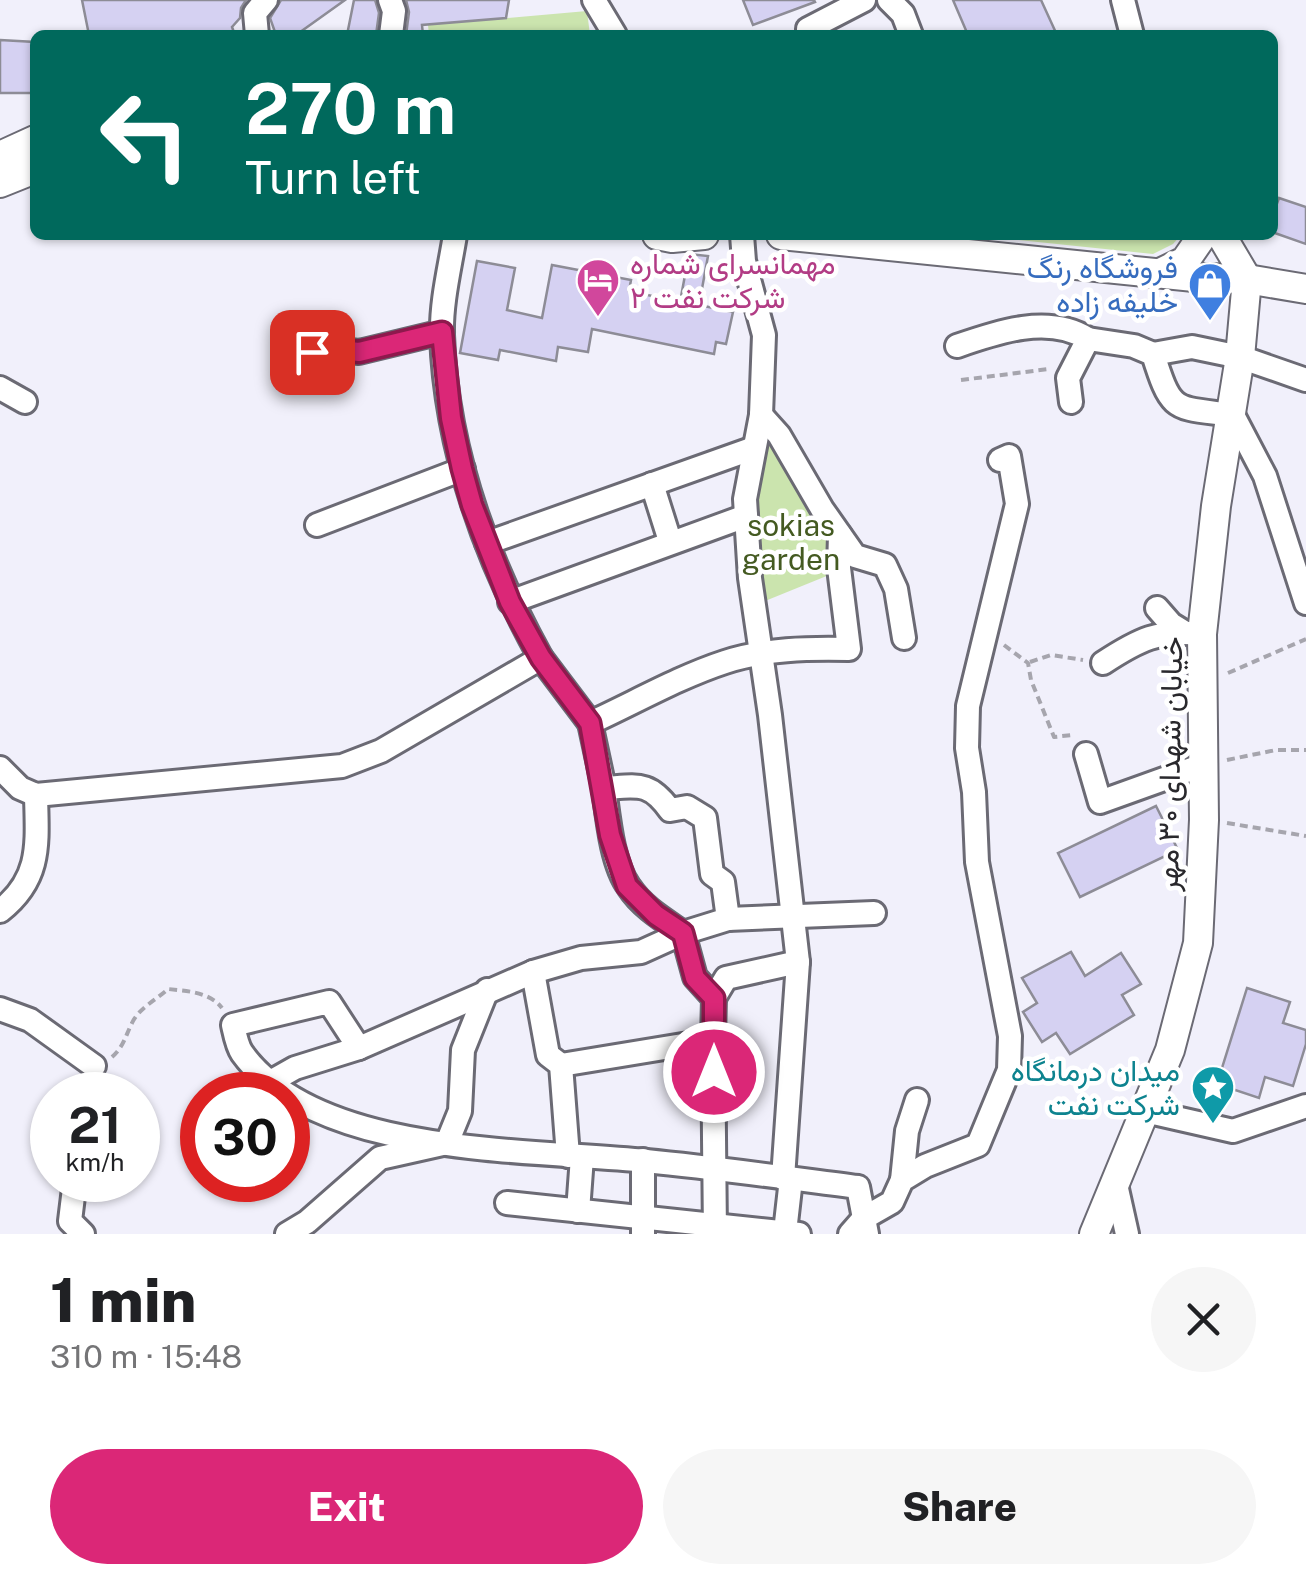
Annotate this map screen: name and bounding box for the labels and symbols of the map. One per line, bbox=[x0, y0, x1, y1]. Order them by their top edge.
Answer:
place label: مهمانسرای شماره ۲ شرکت نفت bbox=[630, 245, 835, 316]
place label: فروشگاه رنگ خلیفه زاده bbox=[1027, 249, 1178, 320]
hotel icon: مهمانسرای شماره ۲ شرکت نفت bbox=[575, 257, 621, 318]
shop icon: فروشگاه رنگ خلیفه زاده bbox=[1187, 261, 1233, 322]
pin bbox=[270, 310, 355, 395]
park label: sokias garden bbox=[742, 507, 840, 577]
street label: خیابان شهدای ۳۰ مهر bbox=[1149, 636, 1190, 893]
position arrow bbox=[662, 1020, 766, 1124]
place label: میدان درمانگاه شرکت نفت bbox=[1011, 1052, 1180, 1123]
place icon: میدان درمانگاه شرکت نفت bbox=[1190, 1064, 1236, 1125]
speed limit sign: 30 bbox=[180, 1072, 310, 1202]

